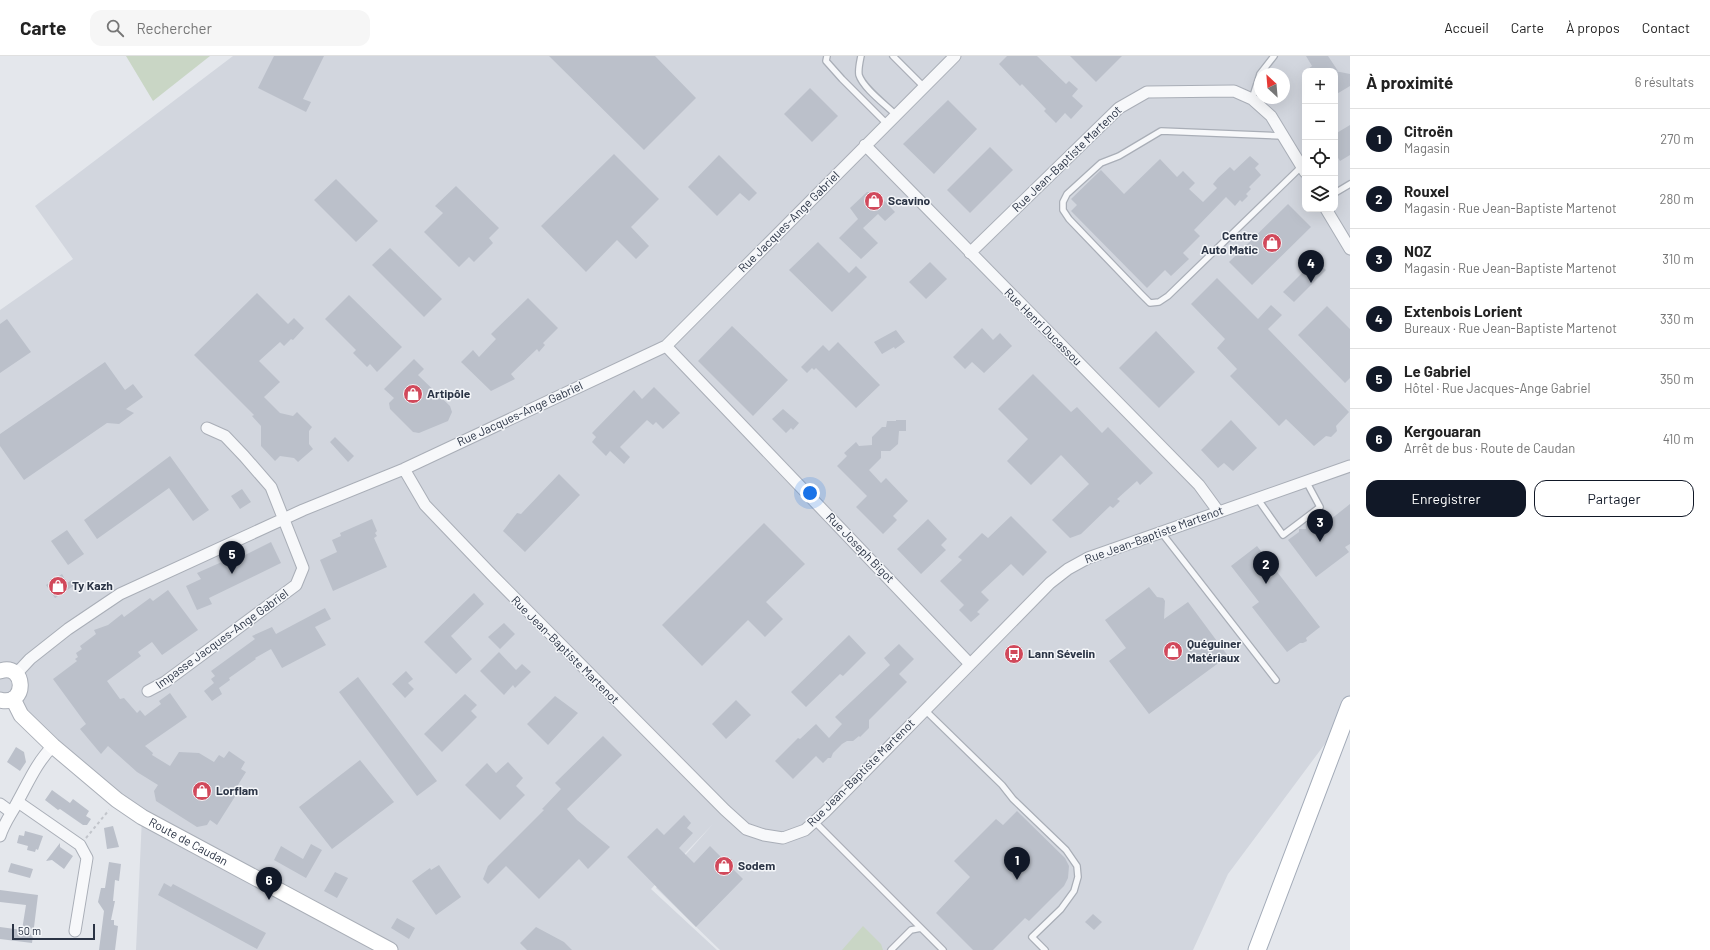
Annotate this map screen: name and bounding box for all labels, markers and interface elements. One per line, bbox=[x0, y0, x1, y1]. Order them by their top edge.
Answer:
search box bbox=[90, 10, 370, 46]
text: Carte bbox=[20, 16, 66, 39]
icon: search bbox=[104, 17, 126, 39]
text: Rechercher bbox=[136, 19, 212, 37]
text: Accueil bbox=[1444, 19, 1489, 36]
text: Carte bbox=[1511, 19, 1544, 36]
text: À propos bbox=[1566, 19, 1620, 36]
text: Contact bbox=[1642, 19, 1690, 36]
north arrow bbox=[1254, 68, 1290, 104]
map controls bbox=[1302, 68, 1338, 212]
button: + bbox=[1302, 68, 1338, 104]
text: À proximité bbox=[1366, 72, 1453, 92]
text: 6 résultats bbox=[1635, 74, 1694, 90]
street label: Rue Jean-Baptiste Martenot bbox=[1009, 102, 1124, 214]
button: − bbox=[1302, 104, 1338, 140]
text: Citroën bbox=[1404, 122, 1453, 140]
text: 1 bbox=[1377, 131, 1381, 147]
text: 270 m bbox=[1660, 131, 1694, 147]
button: locate bbox=[1302, 140, 1338, 176]
text: Magasin bbox=[1404, 140, 1450, 156]
street label: Rue Jacques-Ange Gabriel bbox=[735, 168, 842, 275]
button: layers bbox=[1302, 176, 1338, 212]
text: Rouxel bbox=[1404, 182, 1449, 200]
shop icon: Scavino bbox=[863, 190, 885, 212]
text: 2 bbox=[1375, 191, 1383, 207]
text: 280 m bbox=[1660, 191, 1694, 207]
place label: Scavino bbox=[888, 193, 931, 207]
text: Magasin · Rue Jean-Baptiste Martenot bbox=[1404, 200, 1617, 216]
place label: Centre Auto Matic bbox=[1201, 228, 1259, 256]
shop icon: Centre Auto Matic bbox=[1261, 232, 1283, 254]
text: NOZ bbox=[1404, 242, 1432, 260]
pin: 4 bbox=[1298, 250, 1324, 283]
text: 3 bbox=[1375, 251, 1383, 267]
text: 310 m bbox=[1662, 251, 1694, 267]
text: Magasin · Rue Jean-Baptiste Martenot bbox=[1404, 260, 1617, 276]
street label: Rue Henri Ducassou bbox=[1002, 285, 1085, 368]
text: Extenbois Lorient bbox=[1404, 302, 1523, 320]
text: 4 bbox=[1375, 311, 1383, 327]
text: 330 m bbox=[1660, 311, 1694, 327]
text: Bureaux · Rue Jean-Baptiste Martenot bbox=[1404, 320, 1617, 336]
text: Le Gabriel bbox=[1404, 362, 1471, 380]
text: 5 bbox=[1375, 371, 1383, 387]
text: 350 m bbox=[1660, 371, 1694, 387]
street label: Rue Jacques-Ange Gabriel bbox=[454, 378, 585, 448]
text: Hôtel · Rue Jacques-Ange Gabriel bbox=[1404, 380, 1590, 396]
shop icon: Artipôle bbox=[402, 383, 424, 405]
place label: Artipôle bbox=[427, 386, 471, 400]
text: Kergouaran bbox=[1404, 422, 1481, 440]
text: 6 bbox=[1376, 431, 1382, 447]
text: 410 m bbox=[1663, 431, 1694, 447]
text: Arrêt de bus · Route de Caudan bbox=[1404, 440, 1575, 456]
button: Enregistrer bbox=[1366, 480, 1526, 517]
button: Partager bbox=[1534, 480, 1694, 517]
your location bbox=[800, 483, 820, 503]
street label: Rue Jean-Baptiste Martenot bbox=[1082, 502, 1225, 566]
pin: 3 bbox=[1307, 509, 1333, 542]
street label: Rue Joseph Bigot bbox=[824, 510, 898, 585]
pin: 5 bbox=[219, 541, 245, 574]
pin: 2 bbox=[1253, 551, 1279, 584]
shop icon: Ty Kazh bbox=[47, 575, 69, 597]
place label: Ty Kazh bbox=[72, 578, 113, 592]
street label: Impasse Jacques-Ange Gabriel bbox=[152, 585, 290, 691]
street label: Rue Jean-Baptiste Martenot bbox=[509, 593, 622, 706]
place label: Quéguiner Matériaux bbox=[1187, 636, 1242, 664]
shop icon: Quéguiner Matériaux bbox=[1162, 640, 1184, 662]
bus stop icon: Lann Sévelin bbox=[1003, 643, 1025, 665]
place label: Lann Sévelin bbox=[1028, 646, 1095, 660]
street label: Rue Jean-Baptiste Martenot bbox=[804, 716, 917, 829]
shop icon: Lorflam bbox=[191, 780, 213, 802]
place label: Lorflam bbox=[216, 783, 258, 797]
street label: Route de Caudan bbox=[147, 814, 231, 868]
pin: 1 bbox=[1004, 847, 1030, 880]
shop icon: Sodem bbox=[713, 855, 735, 877]
place label: Sodem bbox=[738, 858, 775, 872]
pin: 6 bbox=[256, 867, 282, 900]
scale bar bbox=[12, 922, 95, 941]
text: 50 m bbox=[18, 924, 41, 937]

